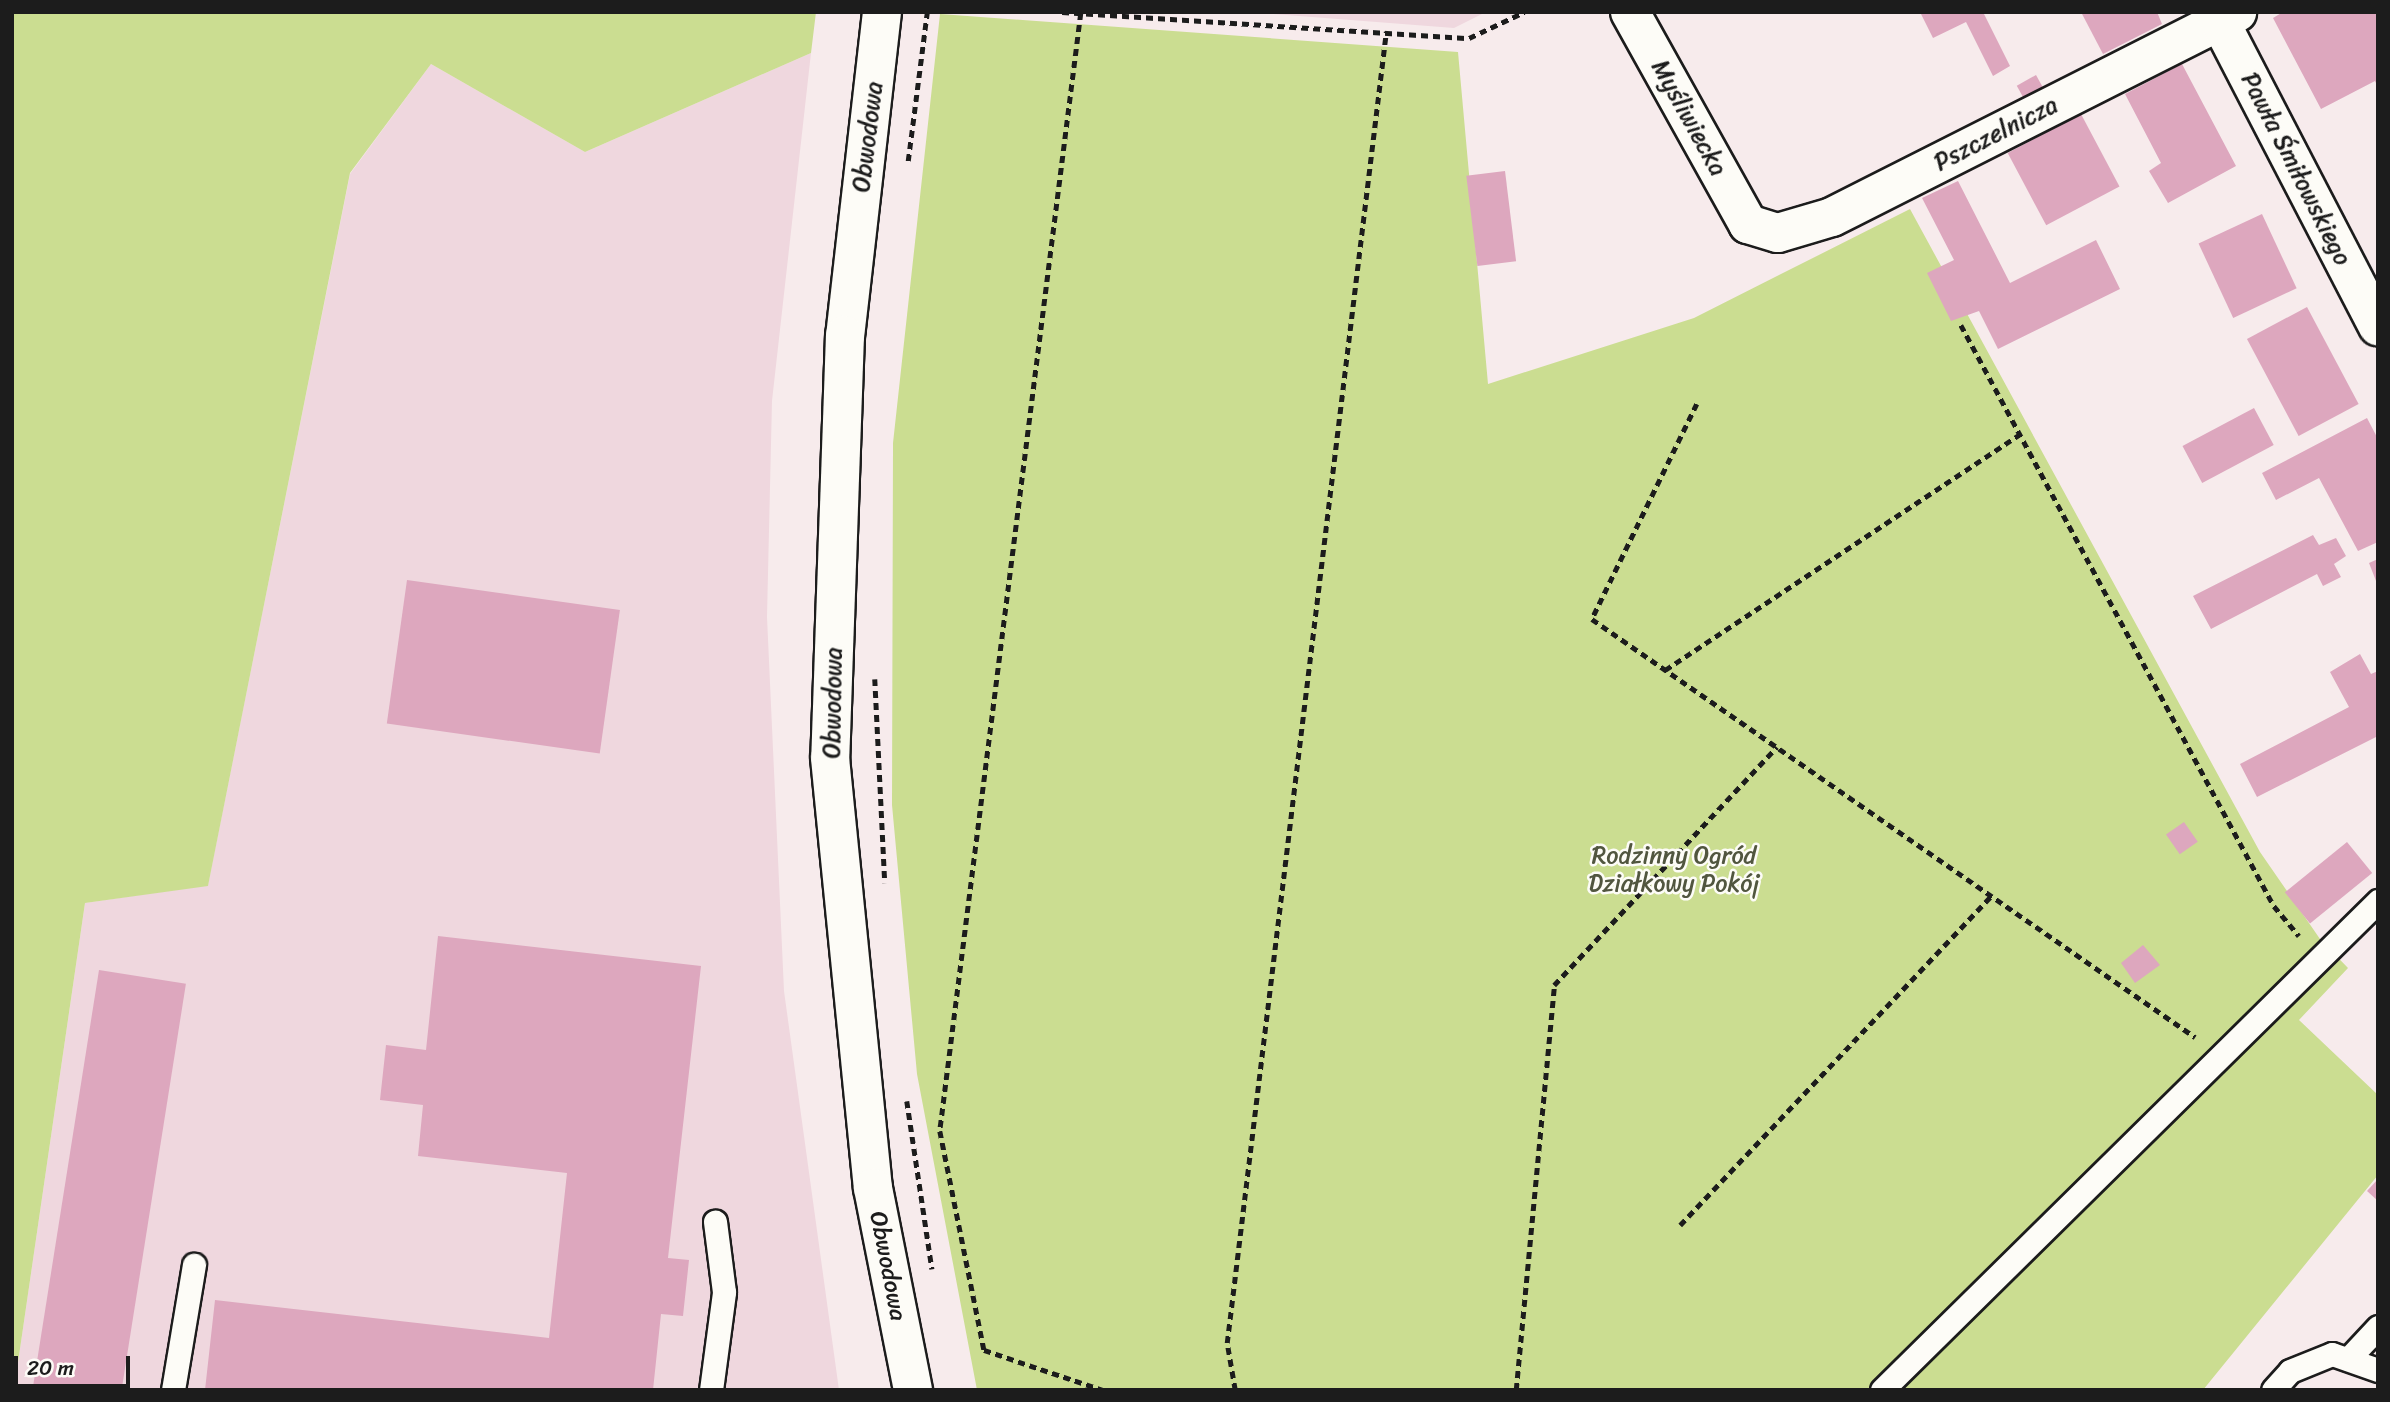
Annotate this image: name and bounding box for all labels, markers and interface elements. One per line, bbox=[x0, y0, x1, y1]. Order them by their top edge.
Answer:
street label: Myśliwiecka bbox=[1645, 55, 1733, 181]
street label: Pawła Śmiłowskiego bbox=[2235, 68, 2357, 270]
street label: Obwodowa bbox=[847, 80, 889, 194]
street label: Pszczelnicza bbox=[1929, 91, 2063, 177]
street label: Obwodowa bbox=[818, 647, 848, 759]
park label: Rodzinny Ogród Działkowy Pokój bbox=[1588, 842, 1760, 898]
street label: Obwodowa bbox=[863, 1209, 913, 1323]
scale bar bbox=[18, 1342, 133, 1386]
text: 20 m bbox=[27, 1349, 74, 1387]

